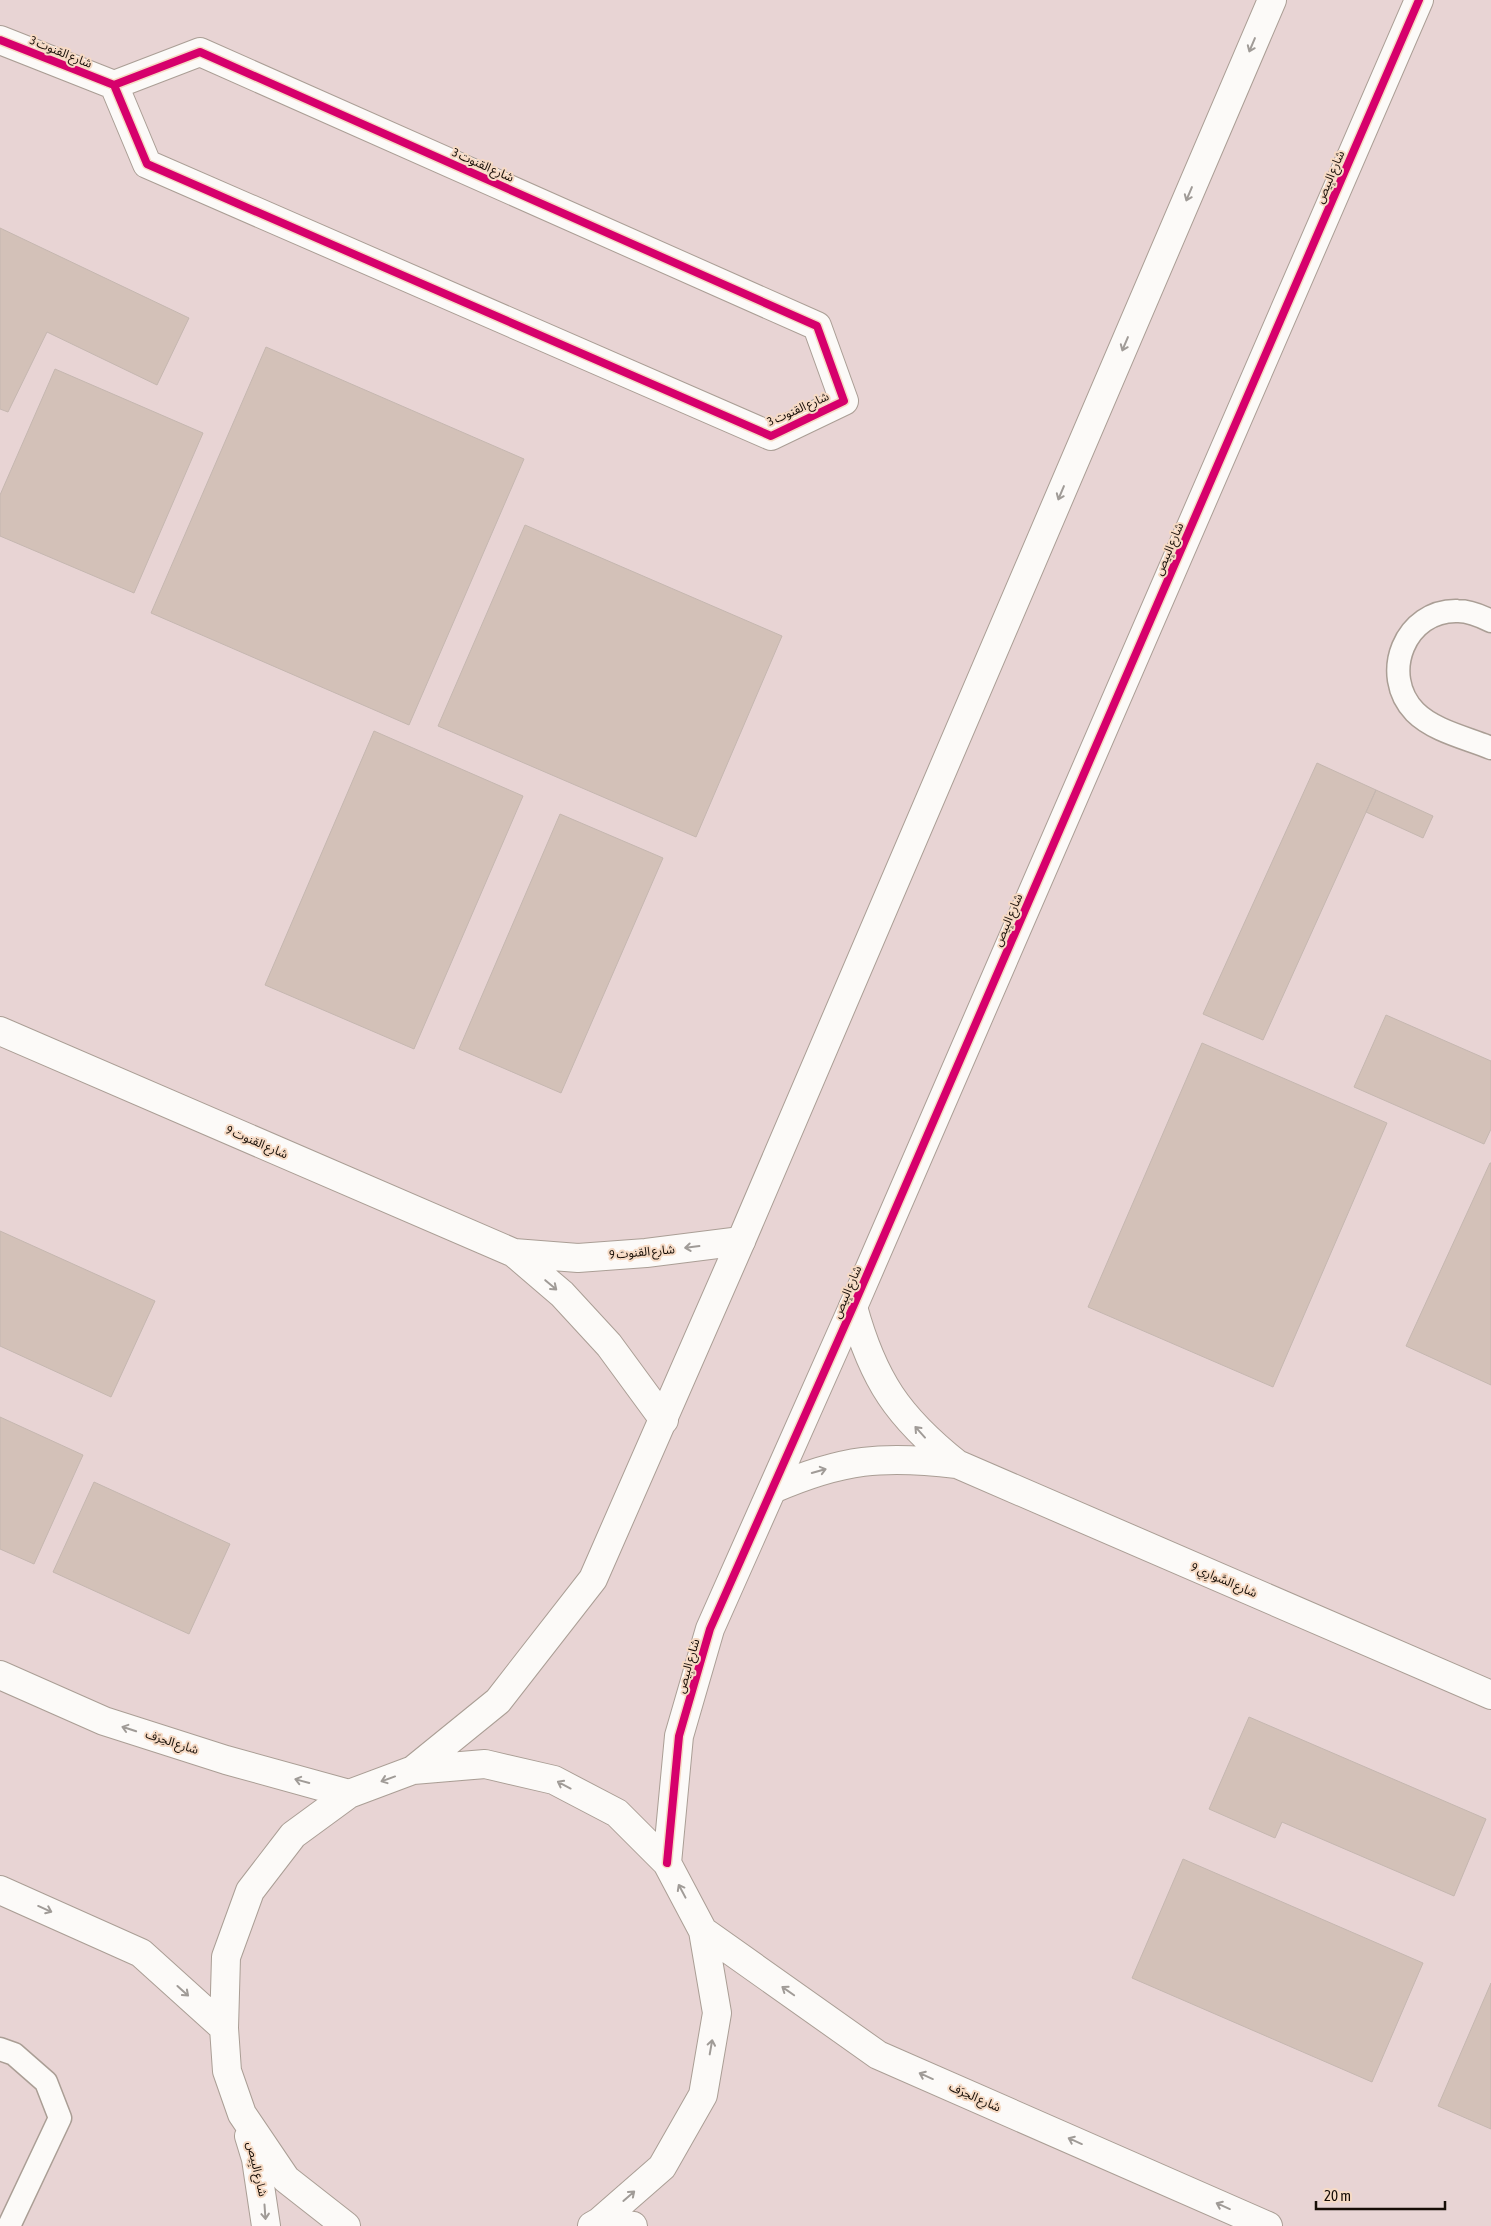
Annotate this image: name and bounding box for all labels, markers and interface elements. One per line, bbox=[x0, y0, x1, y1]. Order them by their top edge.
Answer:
street label: شارع القنوت 3 bbox=[27, 33, 94, 73]
one-way arrow bbox=[1247, 37, 1257, 52]
street label: شارع القنوت 3 bbox=[449, 145, 516, 187]
street label: شارع البِيص bbox=[1313, 149, 1349, 206]
one-way arrow bbox=[1183, 186, 1193, 201]
one-way arrow bbox=[1119, 336, 1129, 351]
street label: شارع القنوت 3 bbox=[765, 389, 832, 431]
one-way arrow bbox=[1055, 485, 1065, 500]
street label: شارع البِيص bbox=[1152, 521, 1188, 578]
street label: شارع البِيص bbox=[991, 892, 1027, 949]
street label: شارع القنوت 9 bbox=[223, 1123, 290, 1163]
street label: شارع القنوت 9 bbox=[609, 1242, 676, 1264]
one-way arrow bbox=[685, 1242, 701, 1252]
street label: شارع البِيص bbox=[830, 1264, 866, 1321]
one-way arrow bbox=[544, 1279, 557, 1290]
one-way arrow bbox=[914, 1426, 926, 1439]
one-way arrow bbox=[810, 1466, 826, 1476]
street label: شارع السَّوارِي 9 bbox=[1188, 1560, 1259, 1603]
street label: شارع البِيص bbox=[674, 1637, 705, 1695]
one-way arrow bbox=[122, 1724, 138, 1733]
street label: شارع الحِرَف bbox=[143, 1727, 200, 1759]
one-way arrow bbox=[294, 1775, 310, 1785]
one-way arrow bbox=[381, 1775, 397, 1784]
one-way arrow bbox=[556, 1780, 571, 1790]
one-way arrow bbox=[677, 1884, 686, 1899]
one-way arrow bbox=[37, 1905, 52, 1914]
one-way arrow bbox=[177, 1985, 190, 1997]
one-way arrow bbox=[781, 1986, 795, 1996]
one-way arrow bbox=[707, 2039, 717, 2055]
one-way arrow bbox=[919, 2070, 934, 2080]
street label: شارع الحِرَف bbox=[946, 2079, 1003, 2116]
one-way arrow bbox=[1068, 2136, 1083, 2146]
street label: شارع البِيص bbox=[242, 2140, 270, 2198]
scale bar bbox=[1316, 2178, 1445, 2210]
text: 20 m bbox=[1324, 2187, 1351, 2204]
one-way arrow bbox=[623, 2190, 636, 2202]
one-way arrow bbox=[1216, 2201, 1231, 2211]
one-way arrow bbox=[260, 2204, 270, 2220]

